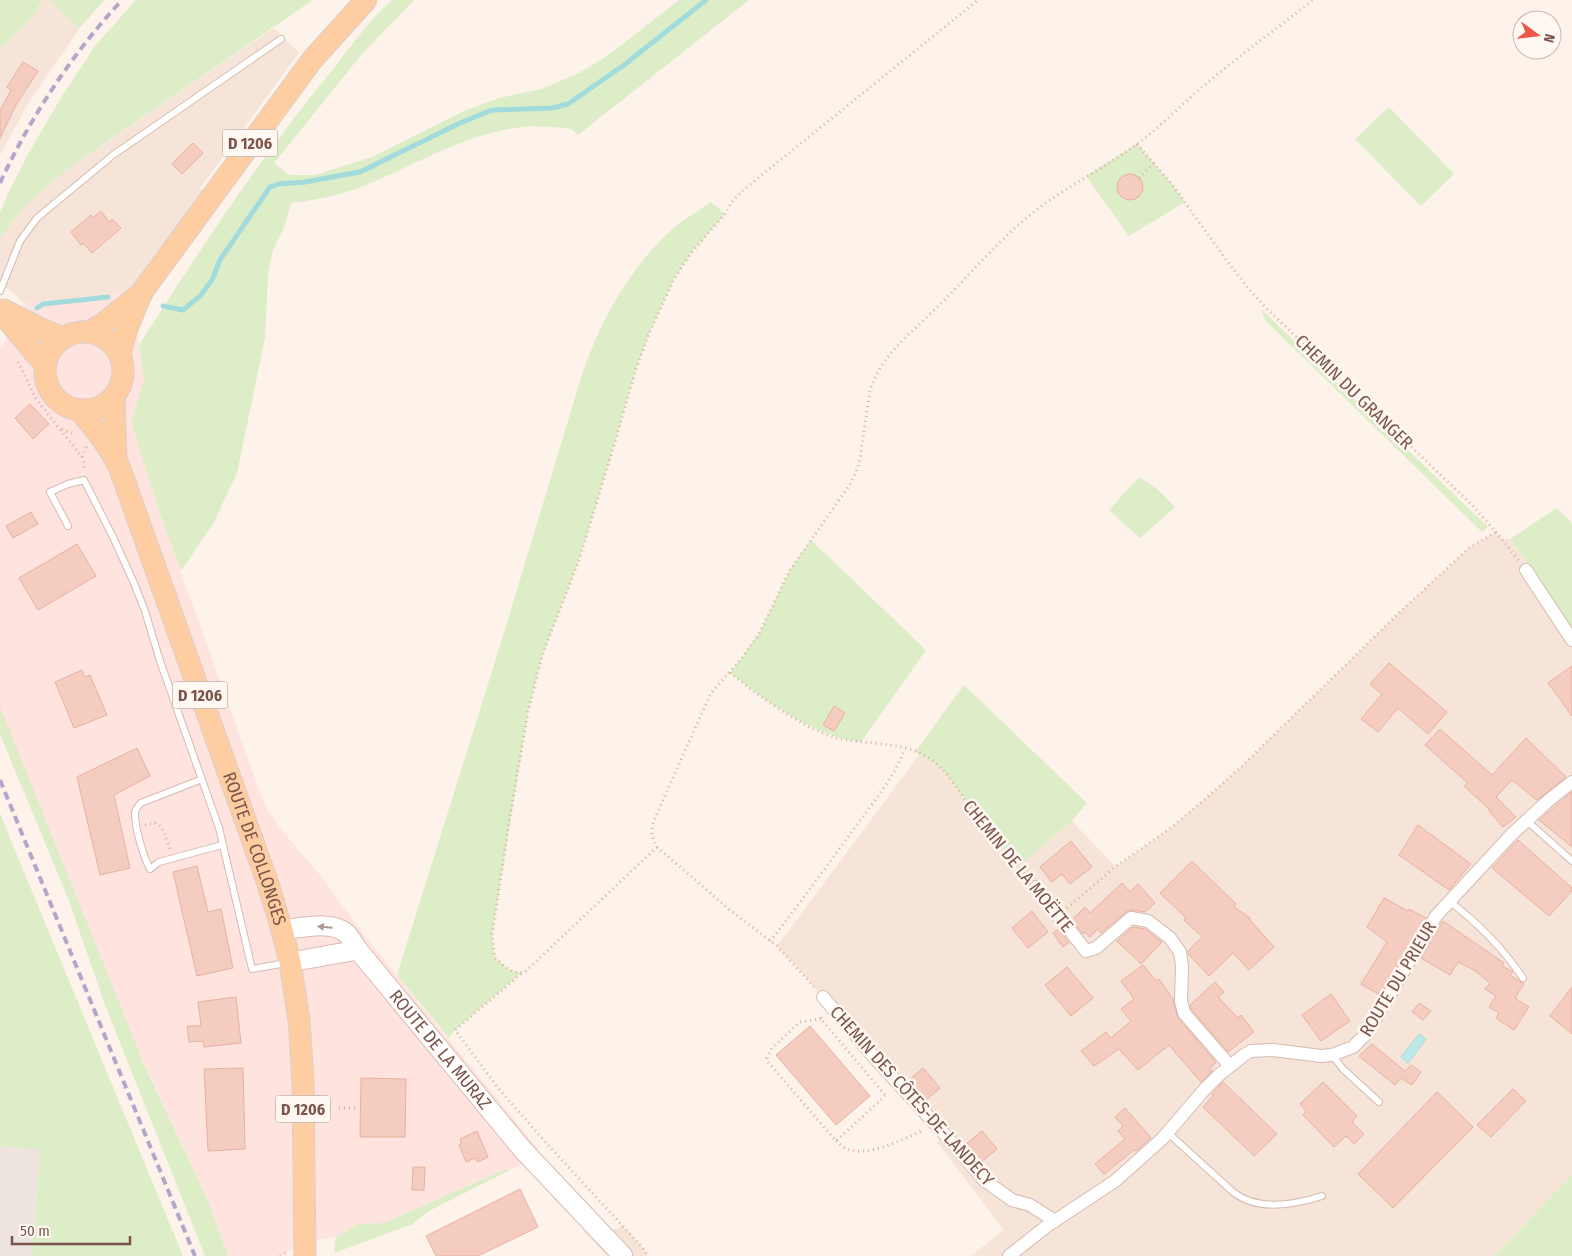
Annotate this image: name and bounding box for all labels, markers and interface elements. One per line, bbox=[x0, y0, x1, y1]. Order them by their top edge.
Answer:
north arrow bbox=[1512, 10, 1562, 60]
text: N bbox=[1540, 32, 1558, 44]
road number: D 1206 bbox=[222, 130, 278, 156]
street label: CHEMIN DU GRANGER bbox=[1290, 330, 1418, 454]
road number: D 1206 bbox=[172, 682, 228, 708]
street label: ROUTE DE COLLONGES bbox=[218, 769, 291, 928]
street label: CHEMIN DE LA MOËTTE bbox=[958, 796, 1078, 936]
street label: ROUTE DU PRIEUR bbox=[1355, 917, 1441, 1041]
one-way arrow bbox=[316, 923, 332, 931]
street label: ROUTE DE LA MURAZ bbox=[385, 985, 496, 1114]
street label: CHEMIN DES CÔTES-DE-LANDECY bbox=[825, 1001, 999, 1191]
road number: D 1206 bbox=[276, 1096, 330, 1122]
scale bar bbox=[12, 1214, 130, 1246]
text: 50 m bbox=[20, 1222, 50, 1240]

